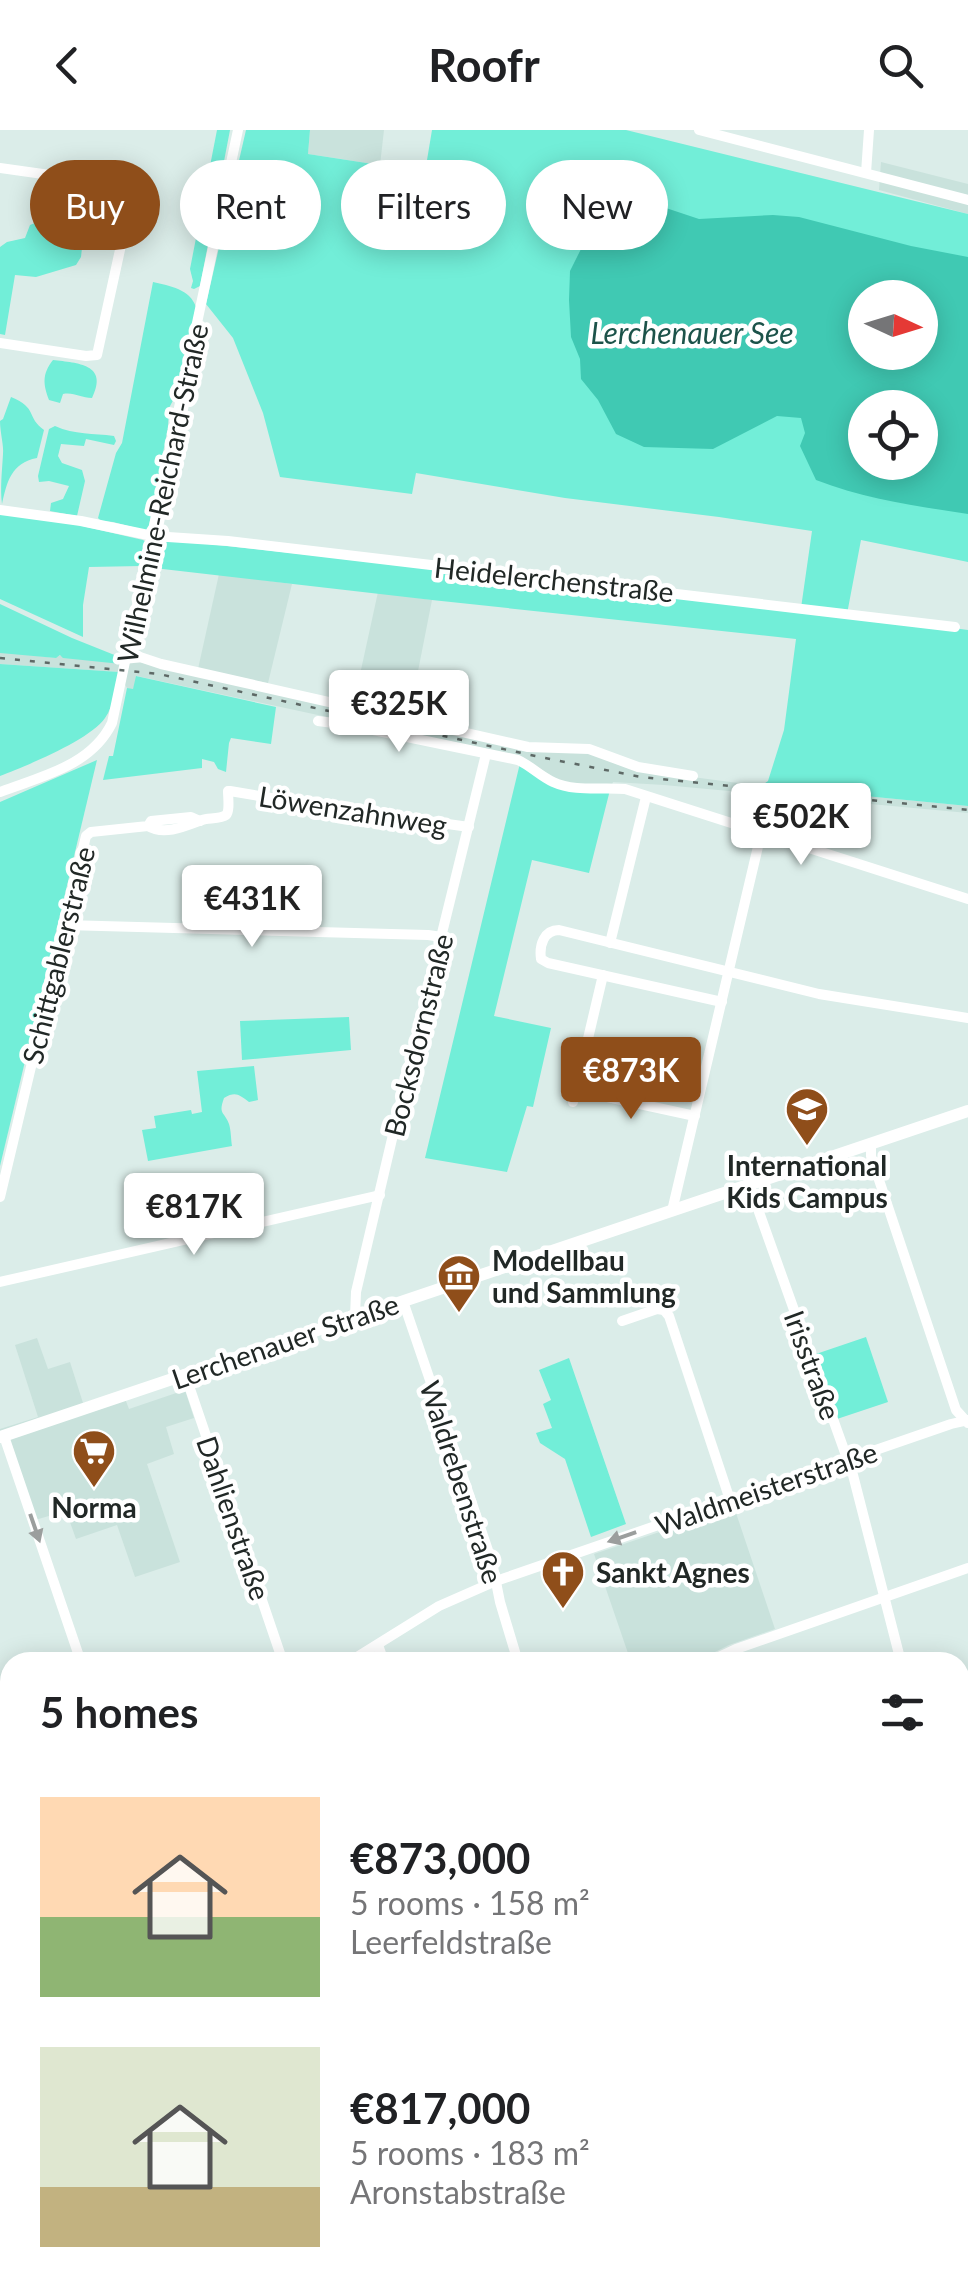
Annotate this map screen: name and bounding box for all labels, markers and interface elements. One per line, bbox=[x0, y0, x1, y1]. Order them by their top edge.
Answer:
icon: back bbox=[40, 38, 95, 93]
text: Roofr bbox=[428, 38, 540, 92]
icon: search bbox=[873, 38, 928, 93]
chip: Buy bbox=[30, 160, 160, 250]
chip: Rent bbox=[180, 160, 321, 250]
chip: Filters bbox=[341, 160, 506, 250]
chip: New bbox=[526, 160, 668, 250]
north arrow bbox=[848, 280, 938, 370]
map controls bbox=[848, 280, 938, 480]
water label: Lerchenauer See bbox=[590, 314, 794, 350]
street label: Wilhelmine-Reichard-Straße bbox=[109, 320, 215, 666]
button: locate bbox=[848, 390, 938, 480]
street label: Heidelerchenstraße bbox=[433, 550, 675, 608]
pin: €325K bbox=[329, 670, 469, 755]
text: €325K bbox=[351, 683, 447, 722]
street label: Löwenzahnweg bbox=[256, 778, 450, 842]
pin: €502K bbox=[731, 783, 871, 868]
text: €502K bbox=[753, 796, 849, 835]
street label: Schittgablerstraße bbox=[15, 843, 101, 1067]
pin: €431K bbox=[182, 865, 322, 950]
text: €431K bbox=[204, 878, 300, 917]
street label: Bocksdornstraße bbox=[376, 930, 460, 1140]
pin: €873K bbox=[561, 1037, 701, 1122]
text: €873K bbox=[583, 1050, 679, 1089]
school or university icon: International Kids Campus bbox=[784, 1086, 830, 1147]
place label: International Kids Campus bbox=[726, 1148, 888, 1214]
pin: €817K bbox=[124, 1173, 264, 1258]
text: €817K bbox=[146, 1186, 242, 1225]
place label: Modellbau und Sammlung bbox=[492, 1243, 676, 1309]
museum icon: Modellbau und Sammlung bbox=[436, 1253, 482, 1314]
street label: Lerchenauer Straße bbox=[167, 1286, 403, 1396]
street label: Irisstraße bbox=[778, 1306, 848, 1424]
street label: Waldrebenstraße bbox=[413, 1376, 511, 1588]
supermarket icon: Norma bbox=[71, 1428, 117, 1489]
street label: Dahlienstraße bbox=[190, 1431, 278, 1605]
street label: Waldmeisterstraße bbox=[651, 1434, 881, 1542]
place label: Norma bbox=[51, 1490, 137, 1524]
one-way arrow bbox=[29, 1513, 44, 1543]
one-way arrow bbox=[606, 1530, 636, 1545]
church icon: Sankt Agnes bbox=[540, 1549, 586, 1610]
place label: Sankt Agnes bbox=[596, 1555, 750, 1589]
icon: filters bbox=[875, 1685, 930, 1740]
text: 5 homes bbox=[40, 1687, 198, 1737]
text: €873,000 bbox=[350, 1833, 530, 1883]
icon: home bbox=[120, 1837, 240, 1957]
text: 5 rooms · 158 m² bbox=[350, 1883, 590, 1922]
text: Leerfeldstraße bbox=[350, 1922, 552, 1961]
text: €817,000 bbox=[350, 2083, 530, 2133]
icon: home bbox=[120, 2087, 240, 2207]
text: 5 rooms · 183 m² bbox=[350, 2133, 590, 2172]
text: Aronstabstraße bbox=[350, 2172, 566, 2211]

